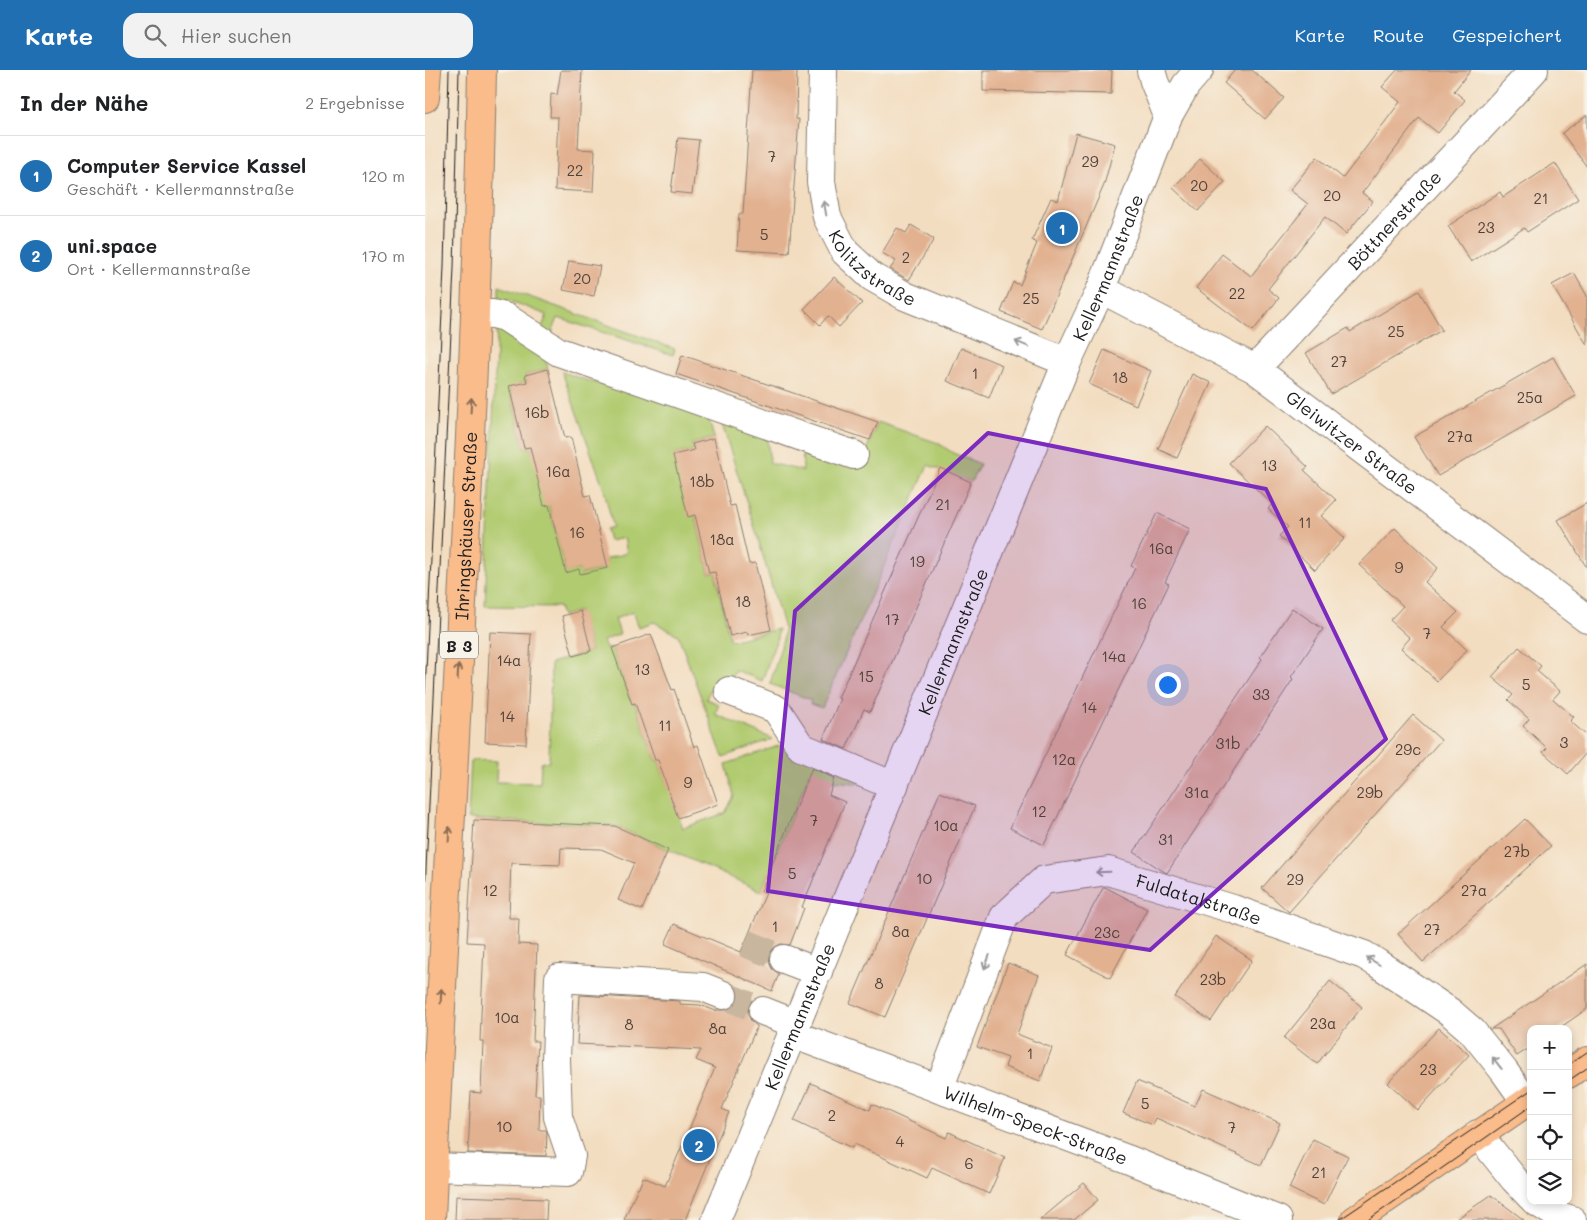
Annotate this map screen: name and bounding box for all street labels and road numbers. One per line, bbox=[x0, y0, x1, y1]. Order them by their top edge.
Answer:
street label: Böttnerstraße bbox=[1342, 165, 1446, 275]
street label: Kellermannstraße bbox=[1067, 191, 1149, 345]
street label: Kolitzstraße bbox=[824, 226, 920, 311]
street label: Gleiwitzer Straße bbox=[1281, 385, 1423, 499]
street label: Ihringshäuser Straße bbox=[449, 431, 482, 621]
street label: Kellermannstraße bbox=[912, 565, 993, 718]
road number: B 3 bbox=[440, 632, 478, 658]
street label: Fuldatalstraße bbox=[1133, 868, 1265, 930]
street label: Kellermannstraße bbox=[759, 939, 840, 1093]
street label: Wilhelm-Speck-Straße bbox=[940, 1080, 1131, 1170]

